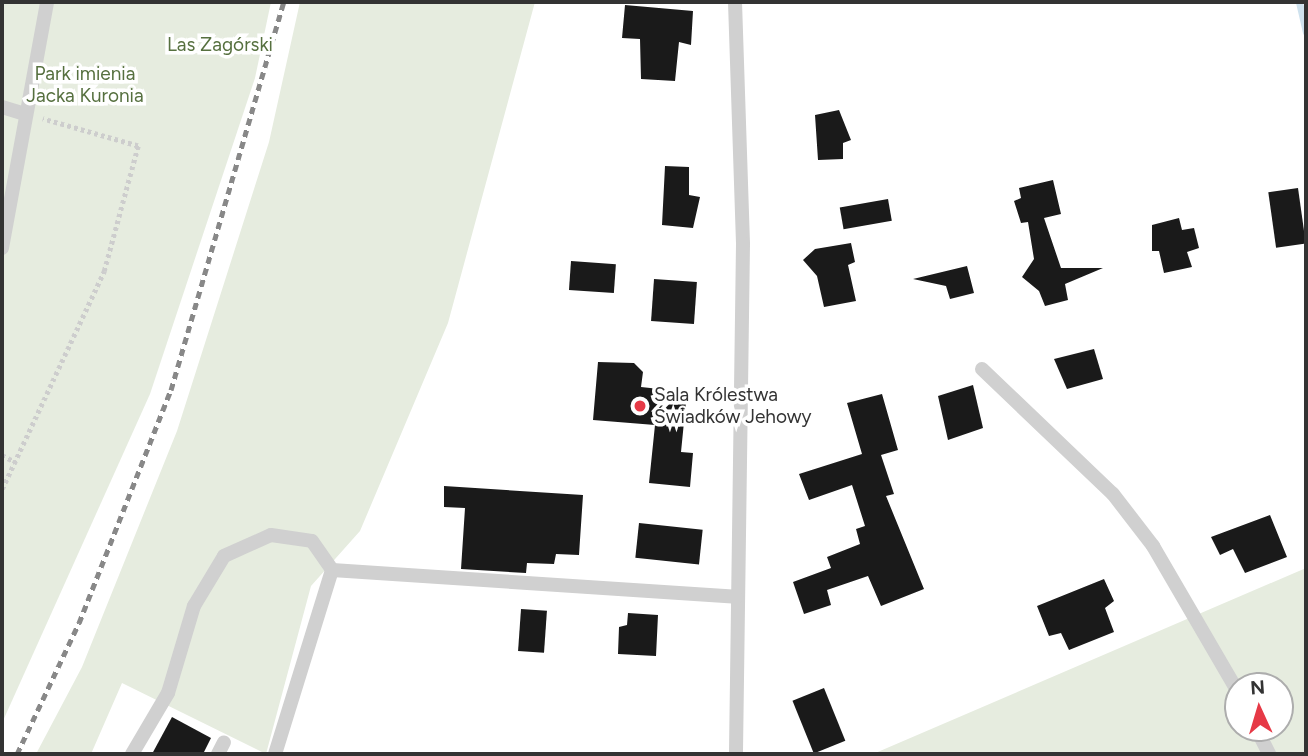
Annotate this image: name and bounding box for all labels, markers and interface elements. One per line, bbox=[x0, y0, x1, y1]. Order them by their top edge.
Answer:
park label: Las Zagórski bbox=[167, 34, 273, 56]
park label: Park imienia Jacka Kuronia bbox=[26, 63, 144, 107]
place label: Sala Królestwa Świadków Jehowy bbox=[654, 384, 812, 428]
marker: Sala Królestwa Świadków Jehowy bbox=[632, 398, 648, 414]
north arrow bbox=[1224, 672, 1294, 742]
text: N bbox=[1250, 676, 1266, 700]

